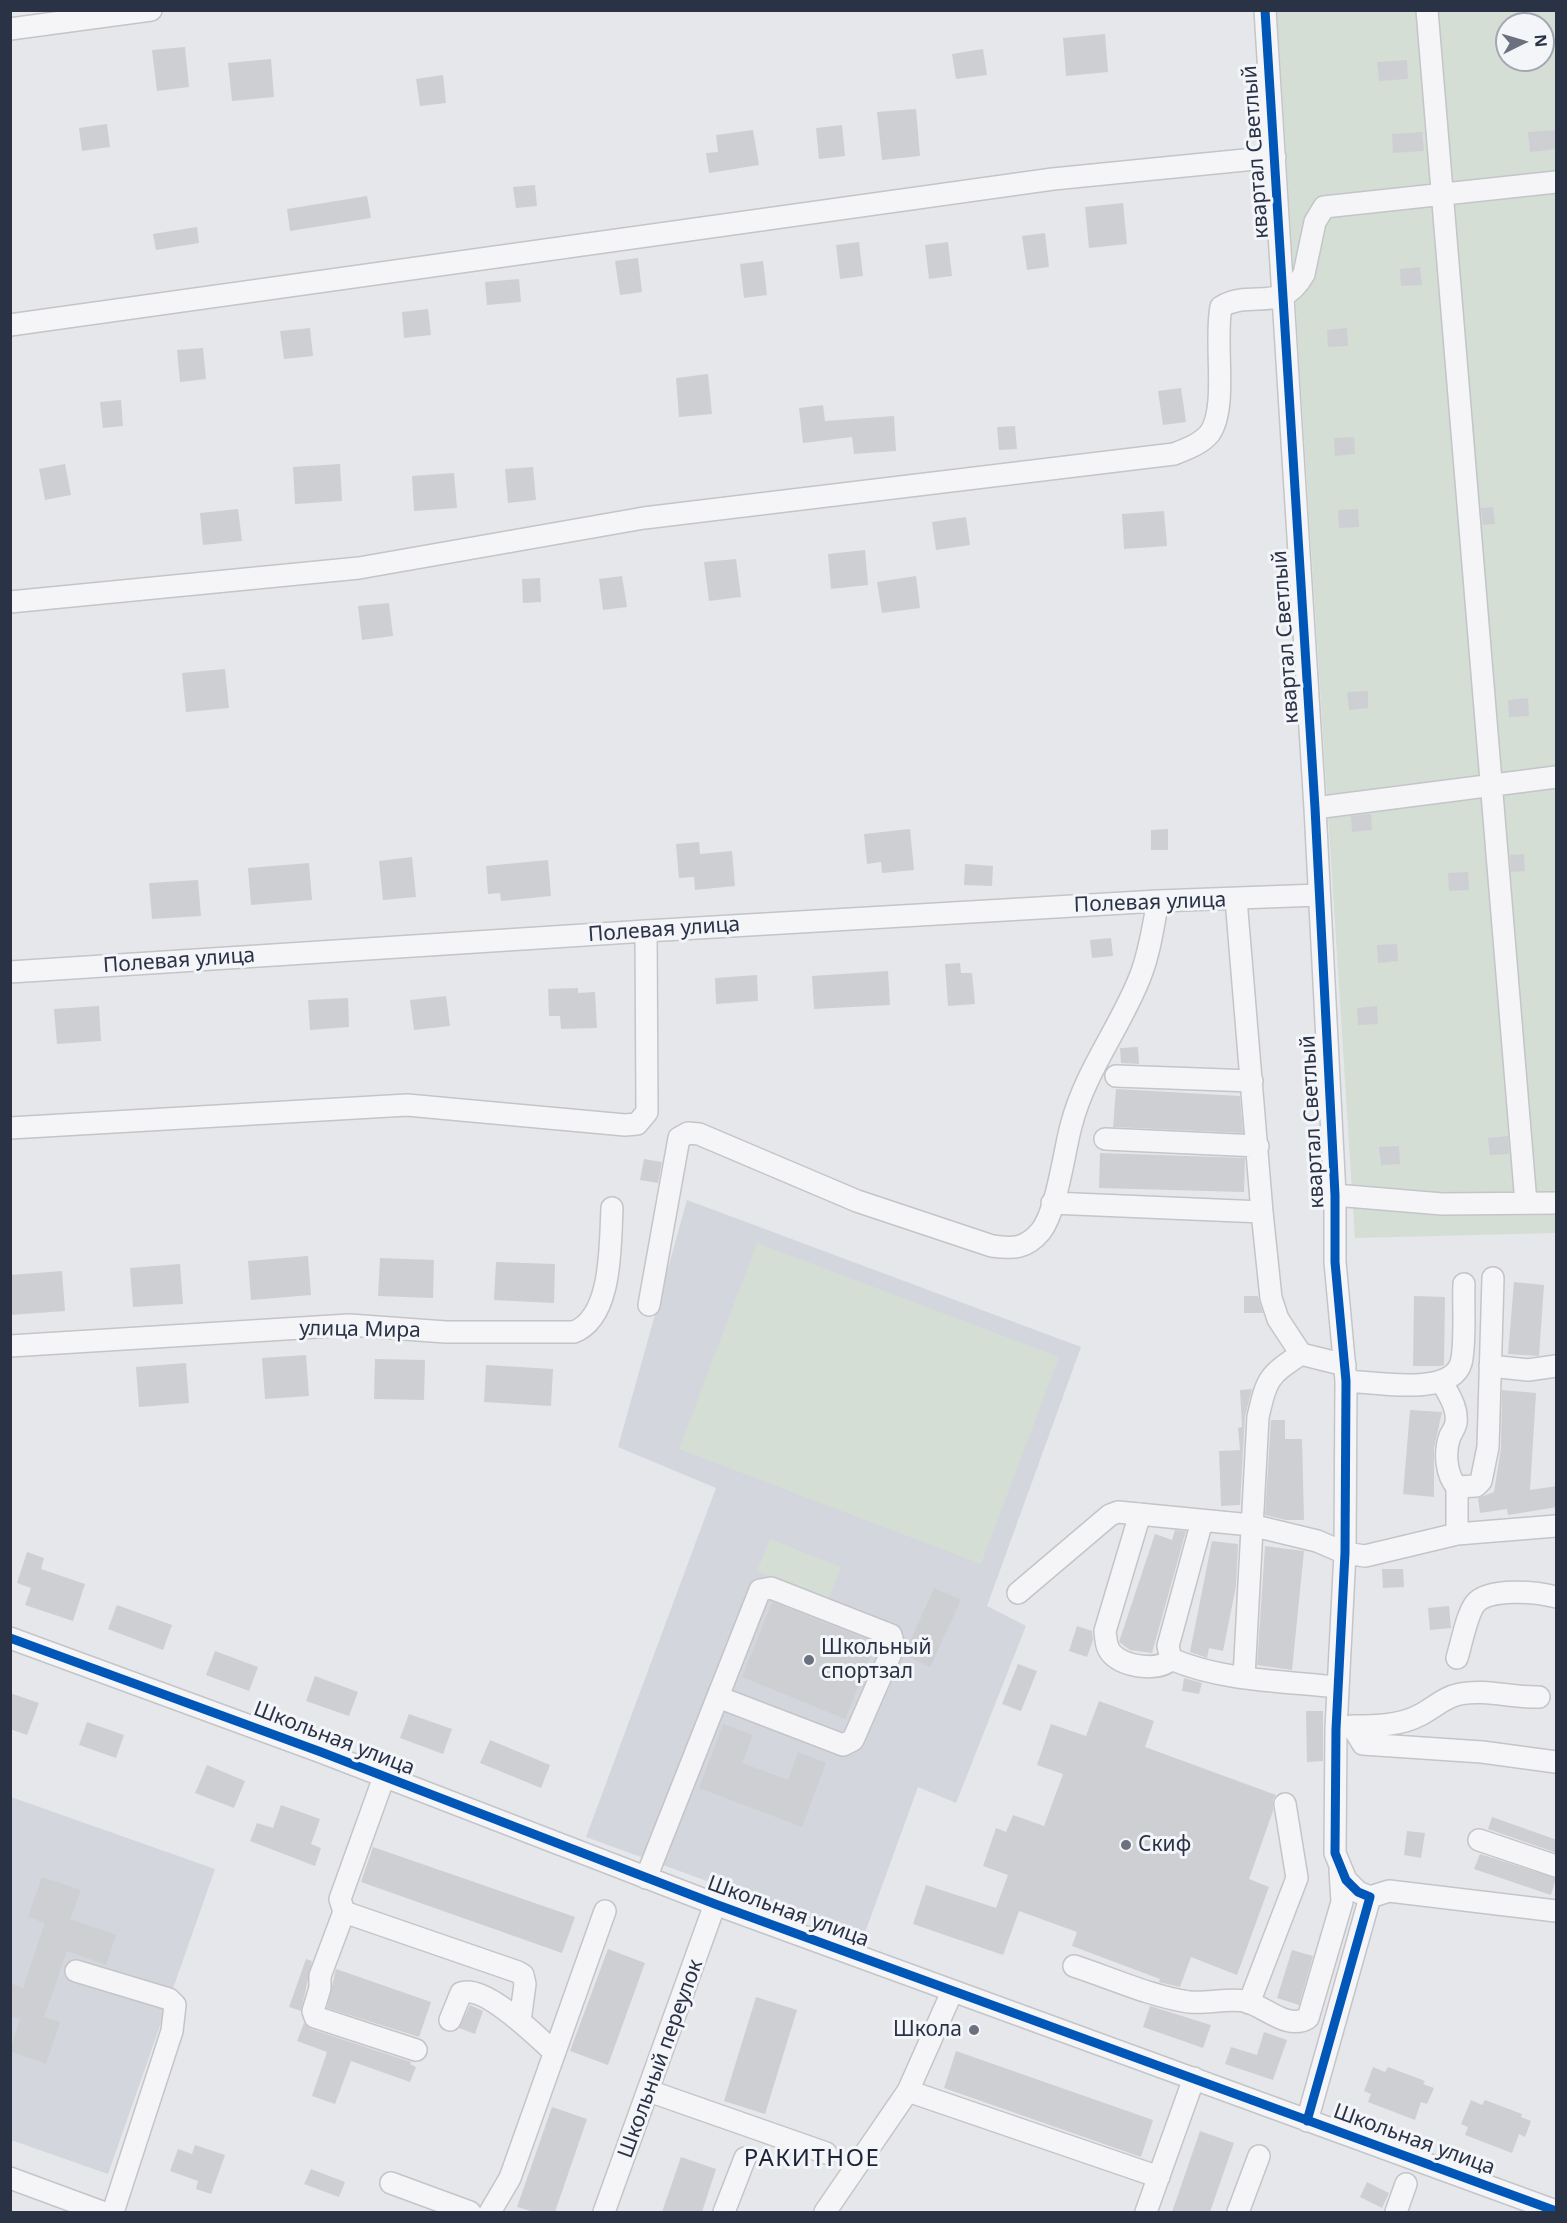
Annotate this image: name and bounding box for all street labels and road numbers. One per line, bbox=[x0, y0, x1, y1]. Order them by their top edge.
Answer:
street label: квартал Светлый bbox=[1237, 65, 1275, 239]
street label: квартал Светлый bbox=[1267, 550, 1305, 724]
street label: Полевая улица bbox=[1073, 888, 1227, 918]
street label: Полевая улица bbox=[587, 912, 741, 948]
street label: Полевая улица bbox=[102, 943, 256, 979]
street label: квартал Светлый bbox=[1296, 1035, 1330, 1209]
street label: улица Мира bbox=[299, 1316, 421, 1344]
street label: Школьная улица bbox=[250, 1697, 418, 1781]
street label: Школьная улица bbox=[704, 1871, 872, 1953]
street label: Школьный переулок bbox=[613, 1956, 709, 2162]
street label: Школьная улица bbox=[1330, 2099, 1498, 2181]

